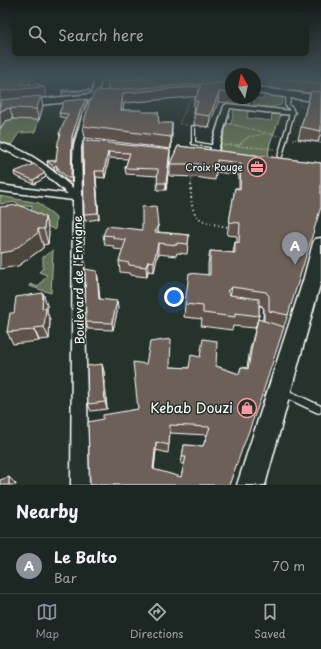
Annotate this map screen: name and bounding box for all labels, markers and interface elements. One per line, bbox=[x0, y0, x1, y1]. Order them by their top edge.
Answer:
search box bbox=[12, 12, 309, 56]
icon: search bbox=[26, 23, 48, 45]
text: Search here bbox=[58, 23, 144, 46]
north arrow bbox=[225, 68, 261, 104]
office icon: Croix Rouge bbox=[246, 156, 268, 178]
place label: Croix Rouge bbox=[185, 159, 244, 174]
street label: Boulevard de l'Envigne bbox=[68, 215, 88, 345]
pin: A bbox=[282, 232, 308, 265]
your location bbox=[164, 287, 184, 307]
place label: Kebab Douzi bbox=[150, 397, 233, 418]
shop icon: Kebab Douzi bbox=[236, 397, 258, 419]
text: Nearby bbox=[16, 498, 78, 524]
text: Le Balto bbox=[54, 545, 117, 568]
text: A bbox=[24, 556, 34, 575]
text: 70 m bbox=[272, 556, 305, 575]
text: Bar bbox=[54, 568, 77, 587]
tab: Map bbox=[35, 601, 59, 642]
tab: Directions bbox=[130, 601, 183, 642]
tab: Saved bbox=[254, 601, 286, 642]

